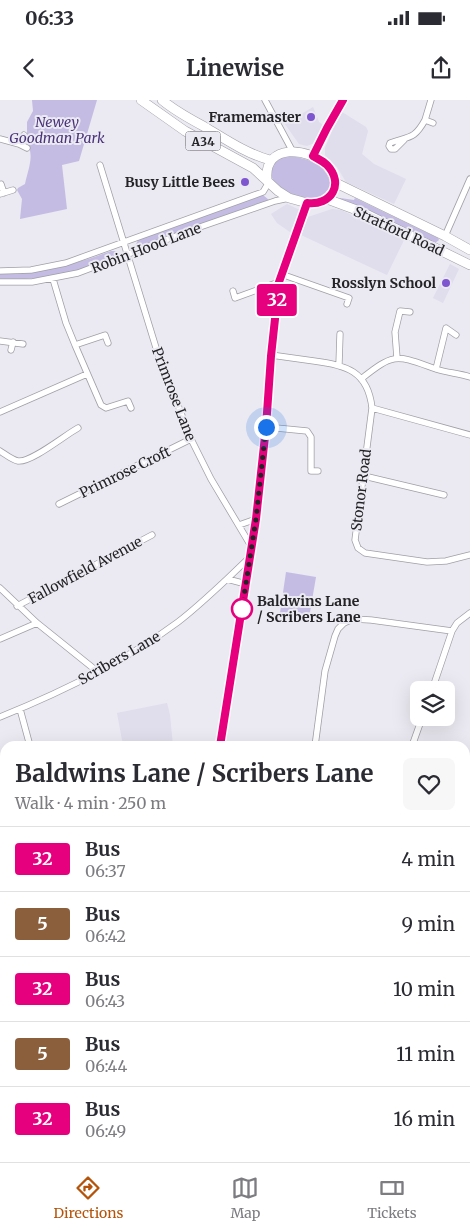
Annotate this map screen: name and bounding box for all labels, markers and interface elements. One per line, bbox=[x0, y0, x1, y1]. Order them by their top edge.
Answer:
text: 06:33 bbox=[25, 6, 74, 30]
icon: back bbox=[15, 54, 43, 82]
text: Linewise bbox=[186, 54, 284, 82]
icon: share bbox=[427, 54, 455, 82]
place label: Framemaster bbox=[208, 108, 301, 126]
marker: Framemaster bbox=[305, 111, 317, 123]
park label: Newey Goodman Park bbox=[9, 113, 105, 147]
road number: A34 bbox=[186, 131, 220, 150]
place label: Busy Little Bees bbox=[125, 173, 235, 191]
marker: Busy Little Bees bbox=[239, 176, 251, 188]
street label: Stratford Road bbox=[351, 202, 448, 260]
street label: Robin Hood Lane bbox=[88, 219, 204, 277]
place label: Rosslyn School bbox=[331, 274, 436, 292]
marker: Rosslyn School bbox=[440, 277, 452, 289]
line badge: 32 bbox=[254, 284, 300, 316]
text: 32 bbox=[267, 288, 287, 311]
street label: Primrose Lane bbox=[148, 345, 200, 443]
your location bbox=[254, 415, 279, 440]
street label: Primrose Croft bbox=[76, 442, 174, 502]
street label: Stonor Road bbox=[347, 447, 375, 532]
street label: Fallowfield Avenue bbox=[25, 532, 145, 608]
place label: Baldwins Lane / Scribers Lane bbox=[257, 592, 361, 626]
marker: Baldwins Lane / Scribers Lane bbox=[231, 598, 253, 620]
street label: Scribers Lane bbox=[75, 627, 163, 689]
map controls bbox=[410, 681, 455, 726]
button: layers bbox=[410, 681, 455, 726]
text: Baldwins Lane / Scribers Lane bbox=[15, 758, 374, 789]
button: heart bbox=[403, 758, 455, 810]
text: Walk · 4 min · 250 m bbox=[15, 793, 166, 813]
text: Bus bbox=[85, 837, 120, 861]
text: 32 bbox=[32, 847, 53, 870]
text: 4 min bbox=[401, 847, 455, 871]
text: 06:37 bbox=[85, 861, 126, 881]
text: Bus bbox=[85, 902, 120, 926]
text: 5 bbox=[37, 912, 48, 935]
text: 9 min bbox=[401, 912, 455, 936]
text: 06:42 bbox=[85, 926, 126, 946]
text: Bus bbox=[85, 967, 120, 991]
text: 32 bbox=[32, 977, 53, 1000]
text: 10 min bbox=[393, 977, 455, 1001]
text: 06:43 bbox=[85, 991, 125, 1011]
text: Bus bbox=[85, 1032, 120, 1056]
text: 5 bbox=[37, 1042, 48, 1065]
text: 11 min bbox=[396, 1042, 455, 1066]
text: 06:44 bbox=[85, 1056, 127, 1076]
text: Bus bbox=[85, 1097, 120, 1121]
text: 32 bbox=[32, 1107, 53, 1130]
text: 16 min bbox=[394, 1107, 455, 1131]
text: 06:49 bbox=[85, 1121, 126, 1141]
tab: Directions bbox=[53, 1174, 123, 1222]
tab: Map bbox=[230, 1174, 260, 1222]
tab: Tickets bbox=[367, 1174, 417, 1222]

